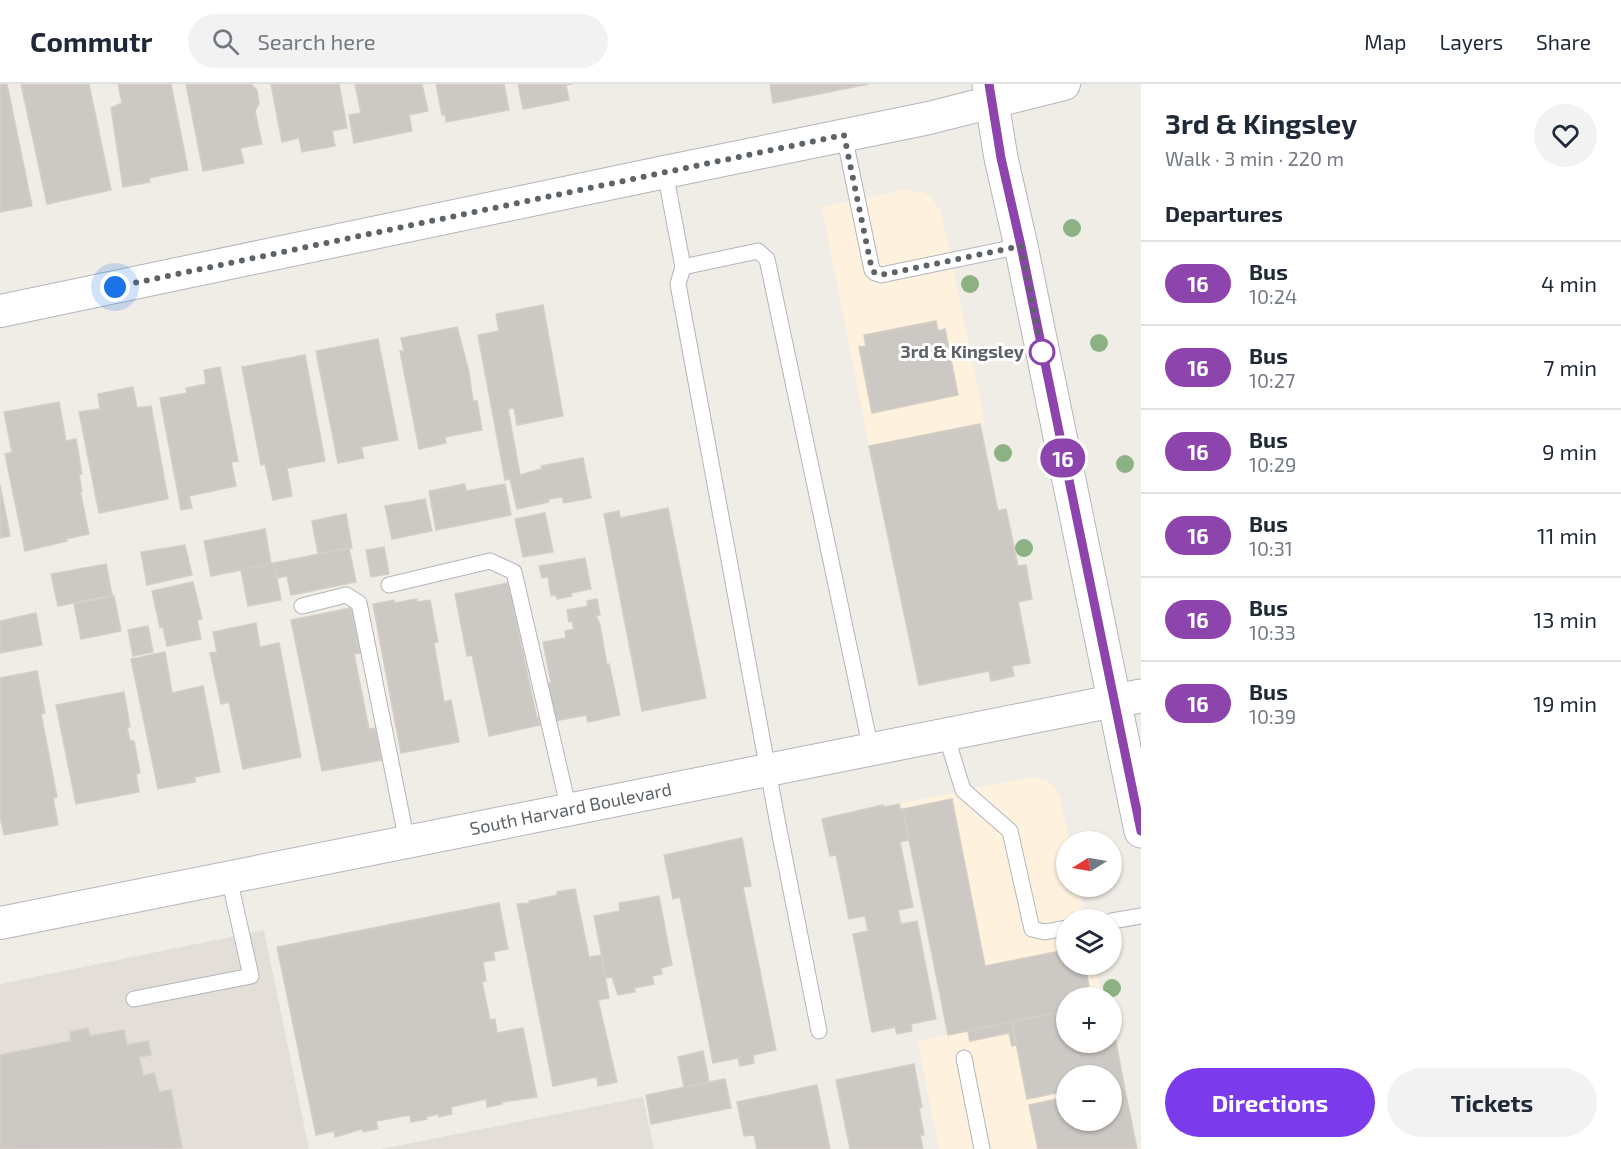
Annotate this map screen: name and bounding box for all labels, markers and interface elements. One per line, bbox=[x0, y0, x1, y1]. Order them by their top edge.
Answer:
search box bbox=[188, 14, 608, 68]
text: Commutr bbox=[30, 24, 152, 58]
icon: search bbox=[209, 25, 242, 58]
text: Search here bbox=[257, 28, 376, 54]
text: Map bbox=[1364, 29, 1406, 54]
text: Layers bbox=[1439, 29, 1503, 54]
text: Share bbox=[1536, 29, 1591, 54]
button: heart bbox=[1534, 104, 1597, 167]
text: 3rd & Kingsley bbox=[1165, 106, 1357, 140]
text: Walk · 3 min · 220 m bbox=[1165, 146, 1344, 170]
text: Departures bbox=[1165, 200, 1283, 226]
text: Bus bbox=[1249, 258, 1288, 284]
text: 4 min bbox=[1541, 270, 1597, 296]
text: 16 bbox=[1187, 271, 1209, 296]
your location bbox=[100, 272, 130, 302]
text: 10:24 bbox=[1249, 284, 1297, 308]
marker: 3rd & Kingsley bbox=[1029, 339, 1055, 365]
place label: 3rd & Kingsley bbox=[901, 340, 1025, 362]
text: Bus bbox=[1249, 342, 1288, 368]
text: 7 min bbox=[1543, 354, 1597, 380]
text: 16 bbox=[1187, 355, 1209, 380]
text: 10:27 bbox=[1249, 368, 1295, 392]
text: Bus bbox=[1249, 426, 1288, 452]
line badge: 16 bbox=[1036, 438, 1090, 478]
text: 9 min bbox=[1542, 438, 1597, 464]
text: 16 bbox=[1187, 439, 1209, 464]
text: 16 bbox=[1052, 446, 1074, 471]
text: 10:29 bbox=[1249, 452, 1296, 476]
text: Bus bbox=[1249, 510, 1288, 536]
text: 11 min bbox=[1537, 522, 1597, 548]
text: 16 bbox=[1187, 523, 1209, 548]
text: 10:31 bbox=[1249, 536, 1293, 560]
text: Bus bbox=[1249, 594, 1288, 620]
text: 13 min bbox=[1534, 606, 1597, 632]
text: 16 bbox=[1187, 607, 1209, 632]
text: 10:33 bbox=[1249, 620, 1296, 644]
text: Bus bbox=[1249, 678, 1288, 704]
text: 19 min bbox=[1533, 690, 1597, 716]
text: 16 bbox=[1187, 691, 1209, 716]
text: 10:39 bbox=[1249, 704, 1296, 728]
street label: South Harvard Boulevard bbox=[468, 777, 673, 839]
north arrow bbox=[1056, 831, 1122, 897]
map controls bbox=[1056, 831, 1122, 1131]
button: layers bbox=[1056, 909, 1122, 975]
button: + bbox=[1056, 987, 1122, 1053]
button: − bbox=[1056, 1065, 1122, 1131]
button: Directions bbox=[1165, 1068, 1375, 1137]
button: Tickets bbox=[1387, 1068, 1597, 1137]

